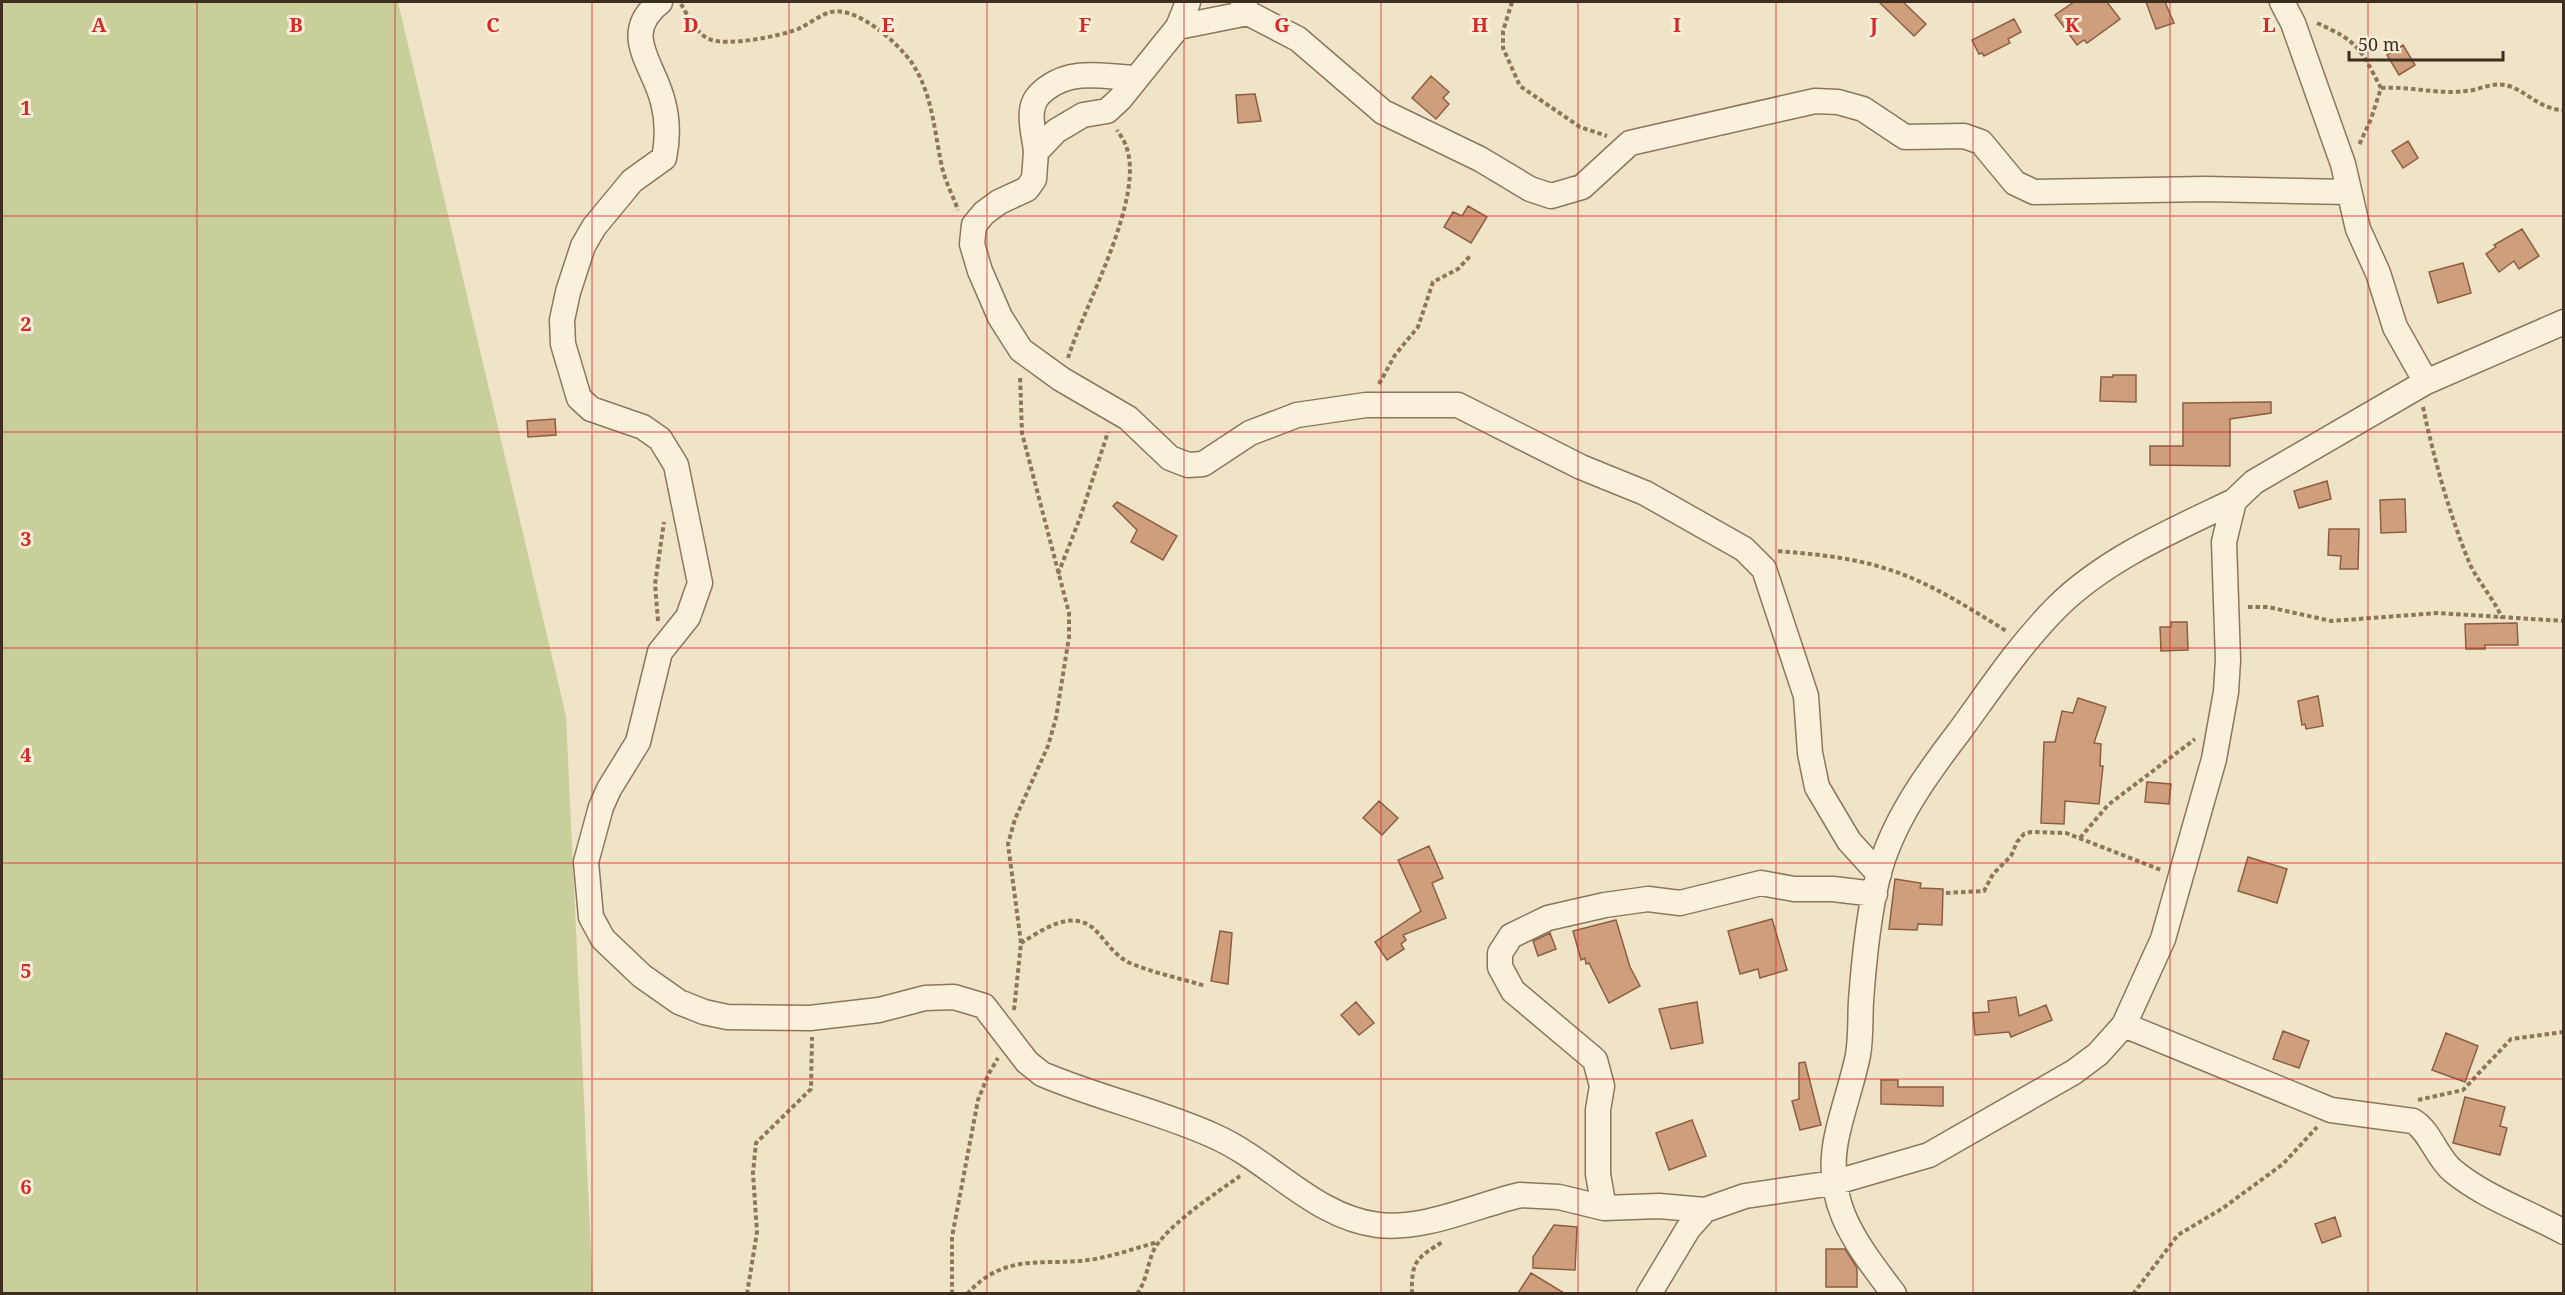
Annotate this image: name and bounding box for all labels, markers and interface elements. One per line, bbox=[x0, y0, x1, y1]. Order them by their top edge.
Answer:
text: A bbox=[91, 11, 107, 38]
text: B bbox=[289, 11, 303, 38]
text: C bbox=[486, 11, 500, 38]
text: D bbox=[683, 11, 699, 38]
text: E bbox=[881, 11, 895, 38]
text: F bbox=[1079, 11, 1091, 38]
text: G bbox=[1274, 11, 1290, 38]
text: H bbox=[1472, 11, 1488, 38]
text: I bbox=[1673, 11, 1681, 38]
text: J bbox=[1869, 11, 1878, 38]
text: K bbox=[2065, 11, 2080, 38]
text: L bbox=[2262, 11, 2276, 38]
scale bar bbox=[2349, 24, 2504, 62]
text: 50 m bbox=[2358, 32, 2400, 56]
text: 1 bbox=[20, 94, 32, 121]
text: 2 bbox=[20, 310, 32, 337]
text: 3 bbox=[20, 525, 32, 552]
text: 4 bbox=[20, 741, 32, 768]
text: 5 bbox=[20, 957, 32, 984]
text: 6 bbox=[20, 1173, 32, 1200]

